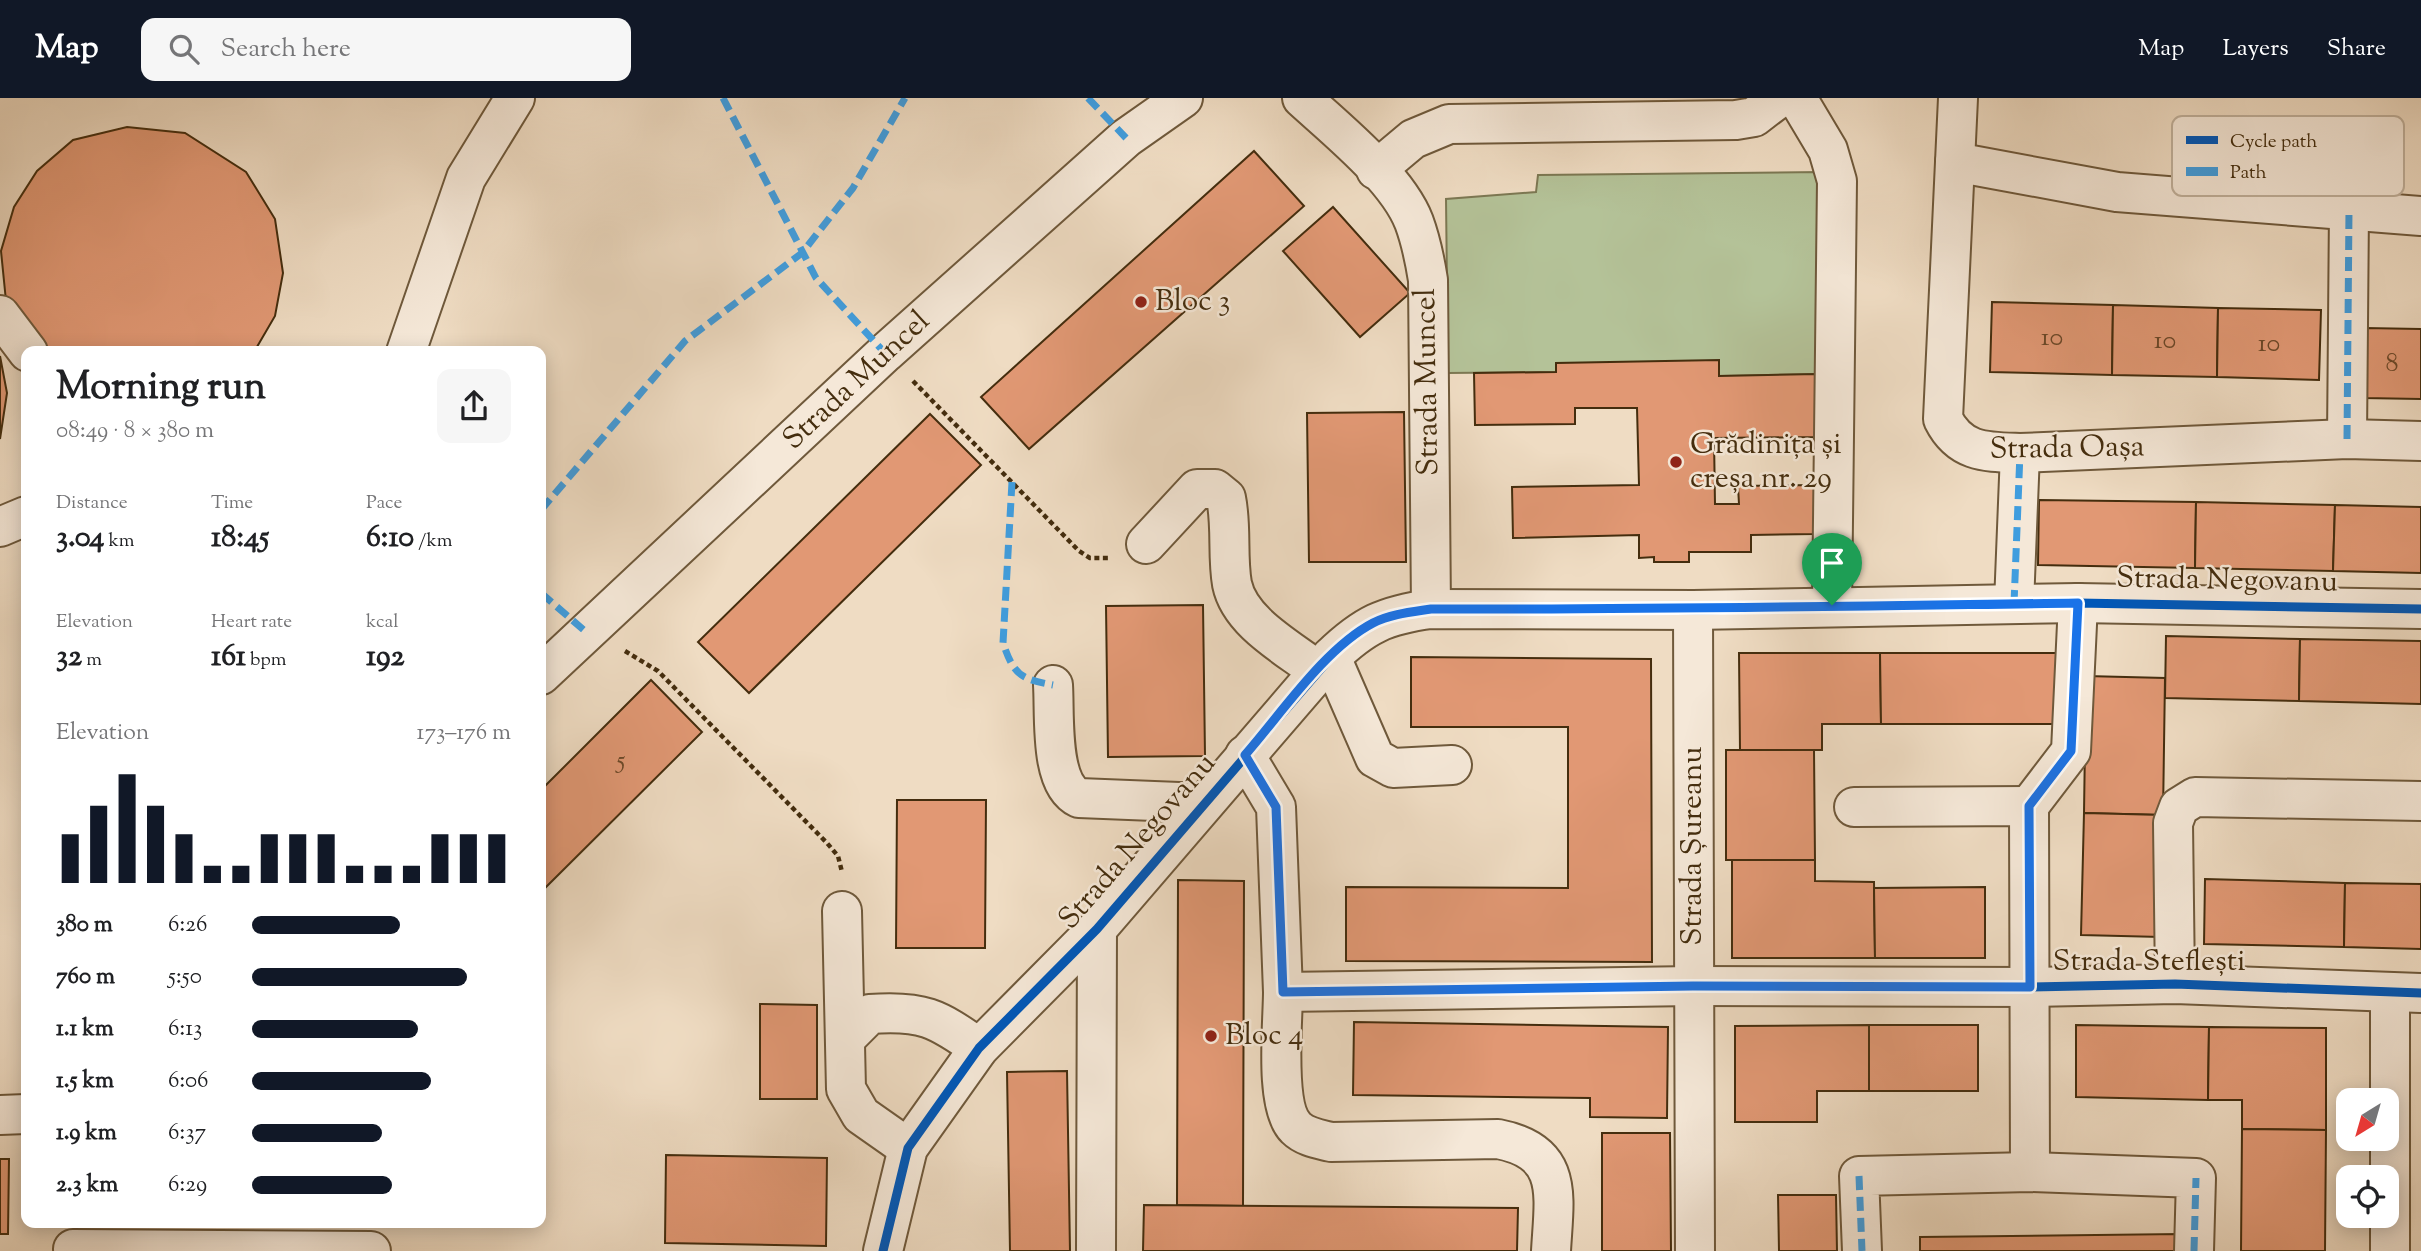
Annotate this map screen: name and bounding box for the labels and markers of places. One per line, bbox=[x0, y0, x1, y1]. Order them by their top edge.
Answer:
place label: Bloc 3 bbox=[1155, 281, 1230, 324]
marker: Bloc 3 bbox=[1133, 294, 1149, 310]
place label: Grădinița și creșa nr. 29 bbox=[1690, 424, 1842, 501]
marker: Grădinița și creșa nr. 29 bbox=[1668, 454, 1684, 470]
pin bbox=[1802, 533, 1862, 605]
place label: Bloc 4 bbox=[1225, 1015, 1303, 1058]
marker: Bloc 4 bbox=[1203, 1028, 1219, 1044]

